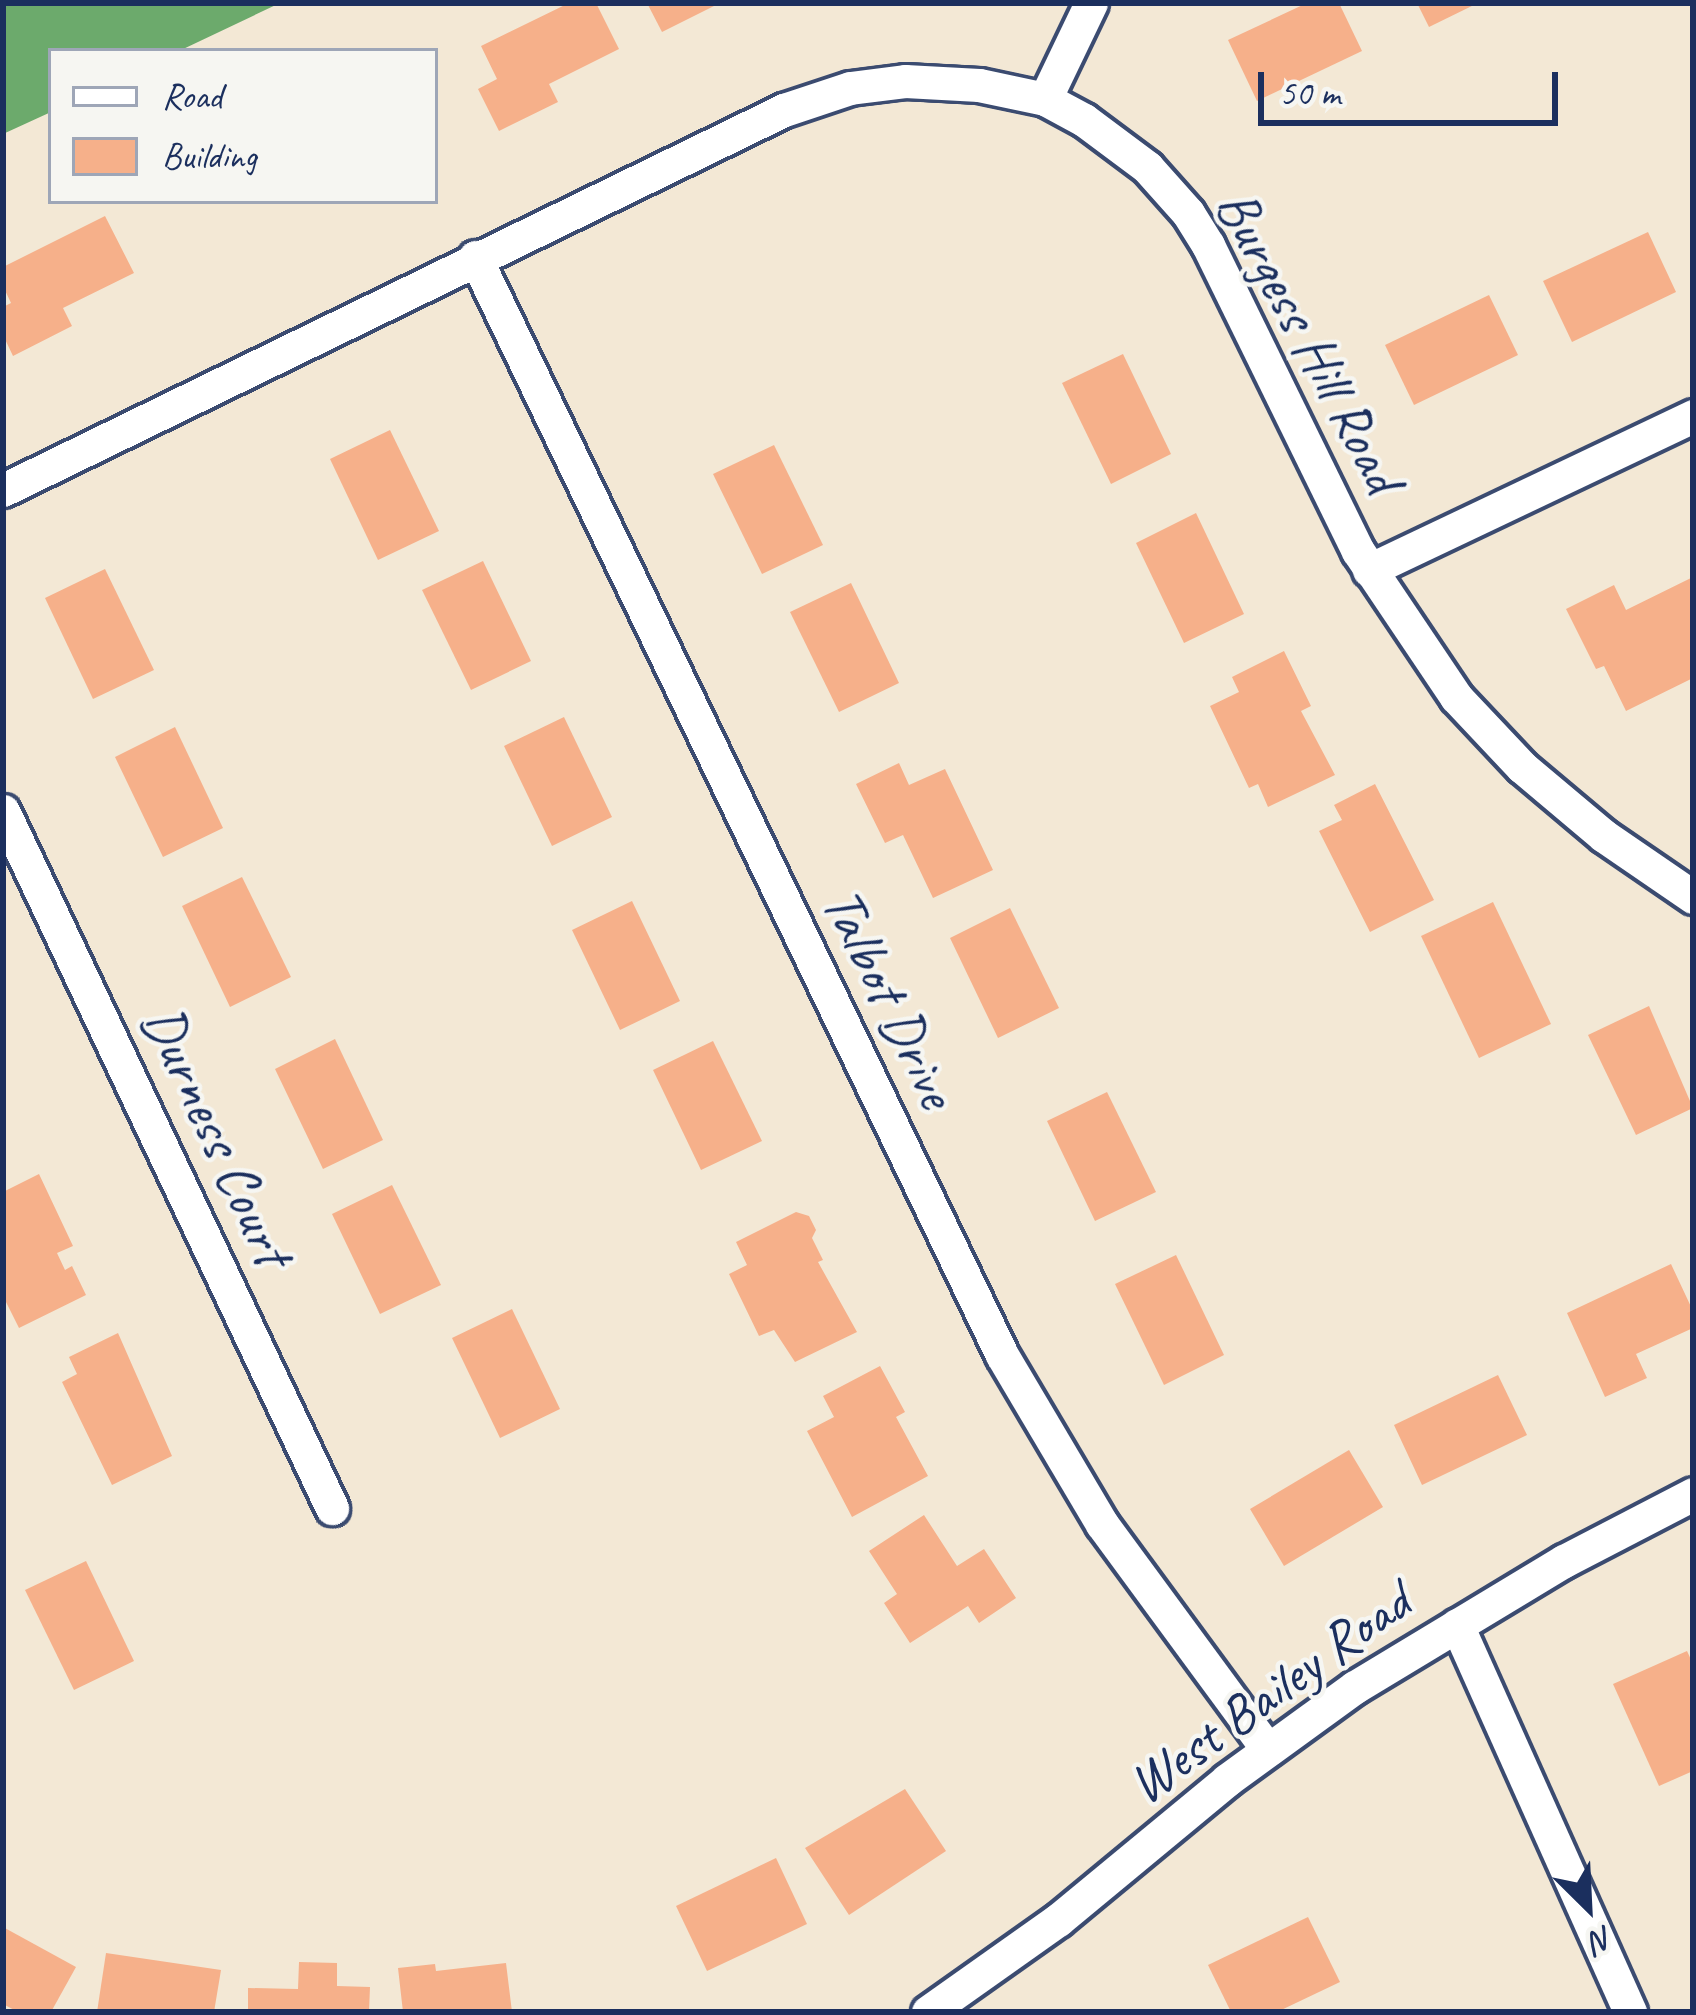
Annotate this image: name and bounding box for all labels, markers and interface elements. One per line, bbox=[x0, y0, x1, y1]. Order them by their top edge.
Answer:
legend bbox=[48, 48, 438, 204]
scale bar bbox=[1264, 48, 1564, 122]
text: 50 m bbox=[1279, 70, 1340, 116]
text: Road bbox=[162, 73, 222, 119]
text: Building bbox=[162, 133, 257, 179]
street label: Burgess Hill Road bbox=[1200, 177, 1418, 505]
street label: Talbot Drive bbox=[807, 877, 971, 1119]
street label: Durness Court bbox=[127, 995, 307, 1277]
street label: West Bailey Road bbox=[1114, 1567, 1424, 1819]
north arrow bbox=[1528, 1847, 1648, 1967]
text: N bbox=[1585, 1917, 1621, 1963]

